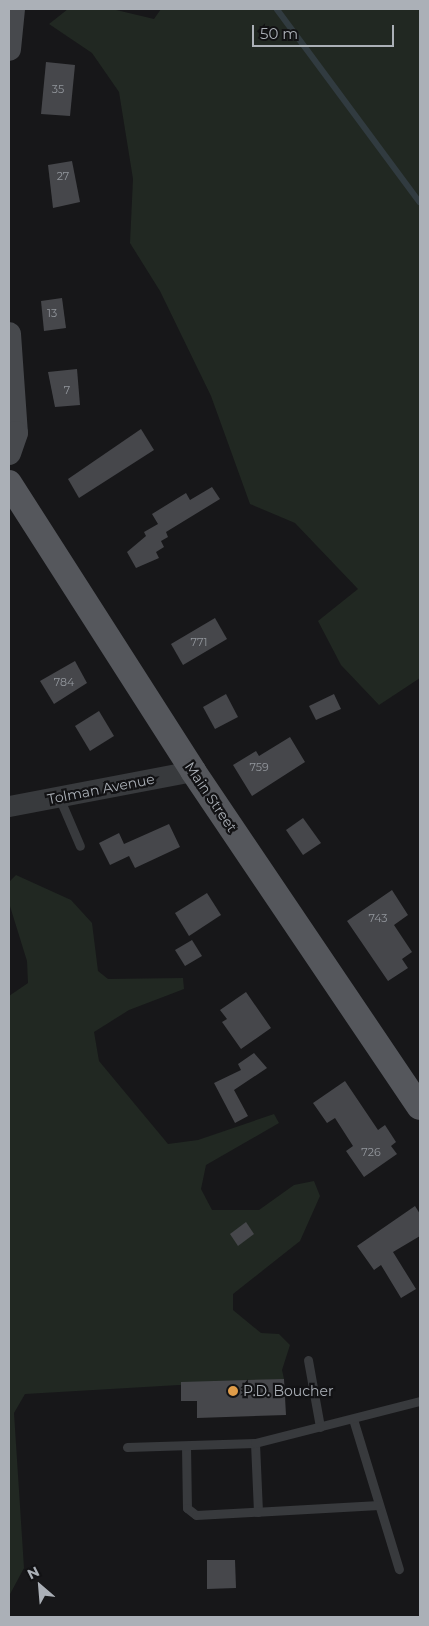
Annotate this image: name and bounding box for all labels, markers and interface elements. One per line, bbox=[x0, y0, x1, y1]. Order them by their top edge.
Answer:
scale bar bbox=[254, 15, 396, 47]
text: 50 m bbox=[260, 24, 298, 43]
house number: 35 bbox=[52, 82, 64, 96]
house number: 27 bbox=[57, 169, 69, 183]
house number: 13 bbox=[47, 306, 57, 320]
house number: 7 bbox=[64, 383, 70, 397]
house number: 771 bbox=[190, 635, 208, 649]
house number: 784 bbox=[54, 675, 74, 689]
street label: Main Street bbox=[181, 759, 241, 835]
house number: 759 bbox=[249, 760, 269, 774]
street label: Tolman Avenue bbox=[46, 770, 156, 808]
house number: 743 bbox=[368, 911, 388, 925]
house number: 726 bbox=[361, 1145, 381, 1159]
place label: P.D. Boucher bbox=[243, 1383, 334, 1399]
marker: P.D. Boucher bbox=[227, 1385, 239, 1397]
north arrow bbox=[15, 1561, 65, 1611]
text: N bbox=[24, 1562, 42, 1583]

